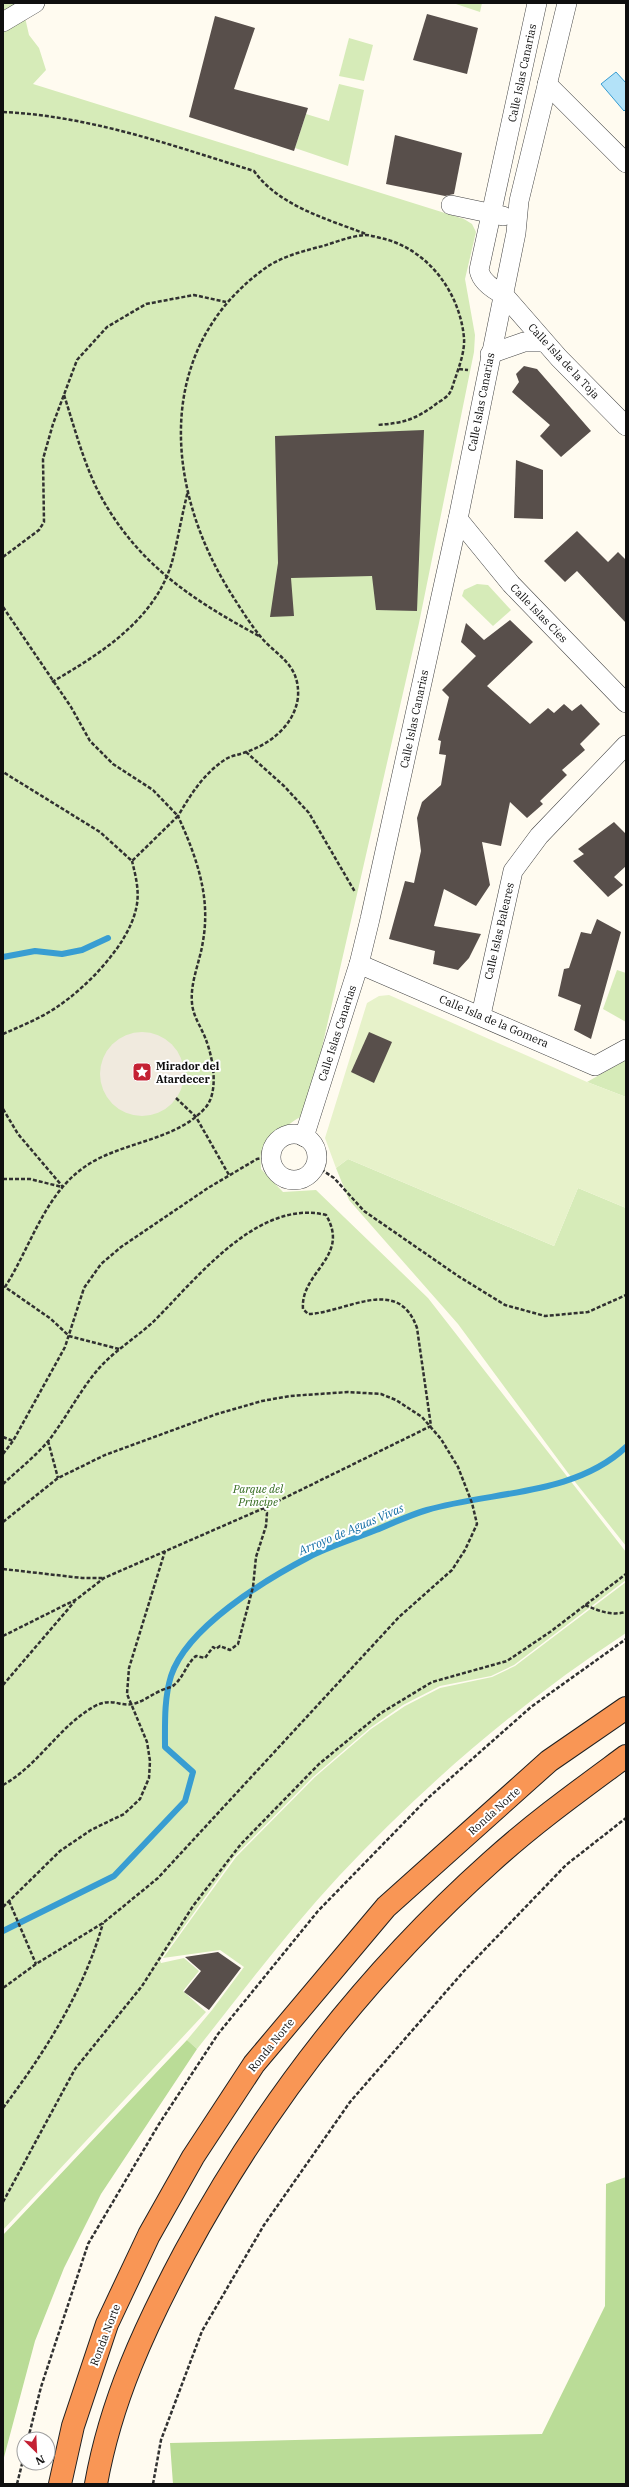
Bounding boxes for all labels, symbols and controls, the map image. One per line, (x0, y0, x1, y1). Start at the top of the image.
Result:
street label: Calle Islas Canarias (505, 23, 539, 123)
street label: Calle Isla de la Toja (525, 320, 603, 402)
street label: Calle Islas Canarias (465, 351, 497, 453)
street label: Calle Islas Cíes (507, 581, 571, 645)
street label: Calle Islas Canarias (397, 669, 431, 769)
street label: Calle Islas Baleares (481, 881, 517, 981)
street label: Calle Islas Canarias (315, 983, 359, 1083)
street label: Calle Isla de la Gomera (437, 992, 551, 1050)
place label: Mirador del Atardecer (156, 1059, 220, 1086)
place icon: Mirador del Atardecer (131, 1061, 153, 1083)
park label: Parque del Príncipe (232, 1482, 284, 1509)
water label: Arroyo de Aguas Vivas (295, 1500, 406, 1558)
street label: Ronda Norte (465, 1784, 523, 1838)
street label: Ronda Norte (245, 2015, 297, 2075)
street label: Ronda Norte (87, 2302, 123, 2368)
north arrow (16, 2431, 56, 2471)
text: N (33, 2452, 47, 2468)

